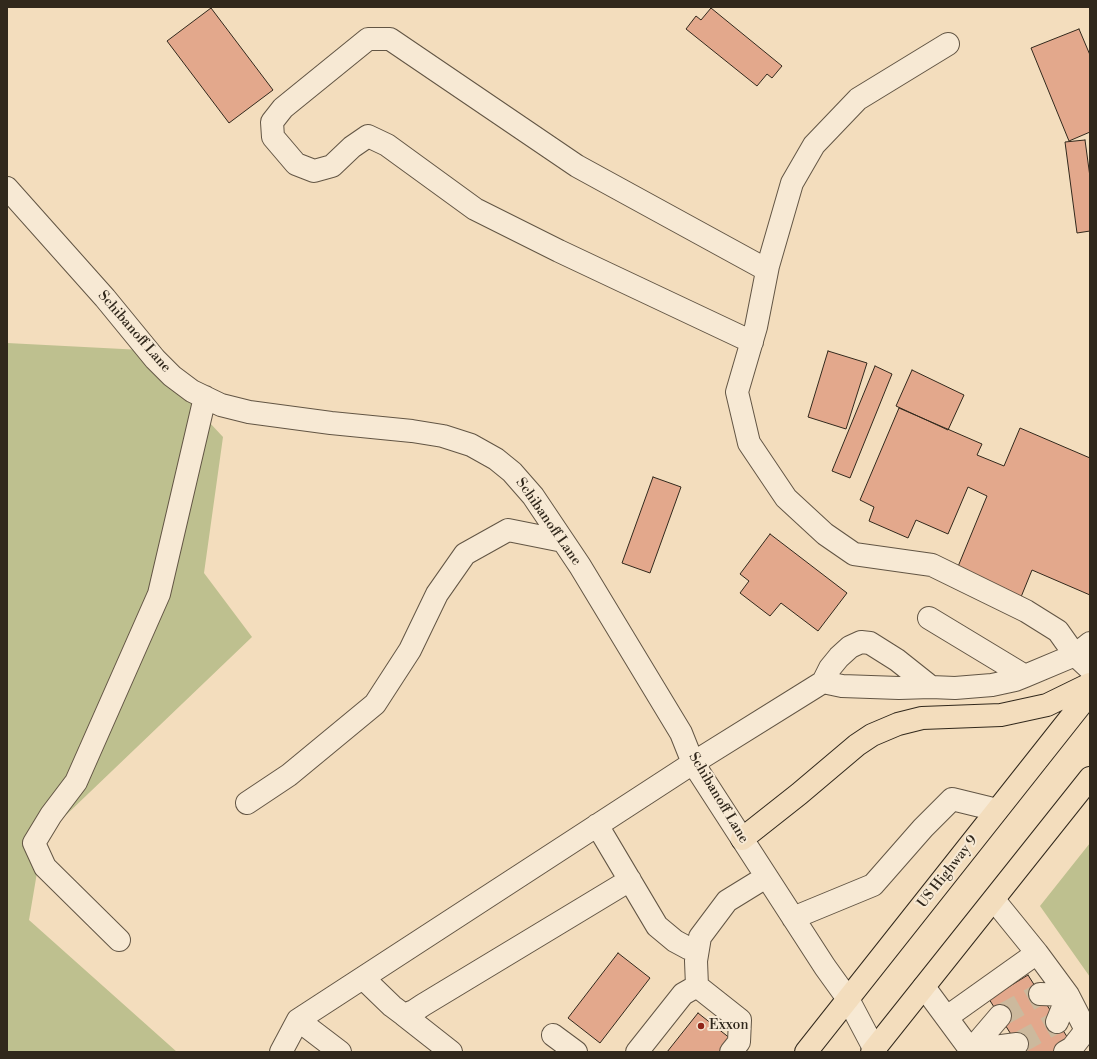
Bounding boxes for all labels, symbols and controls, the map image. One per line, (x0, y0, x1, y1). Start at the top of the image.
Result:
street label: Schibanoff Lane (94, 288, 174, 376)
street label: Schibanoff Lane (512, 475, 584, 569)
street label: Schibanoff Lane (684, 750, 752, 846)
street label: US Highway 9 (915, 832, 981, 912)
place label: Exxon (709, 1018, 749, 1034)
marker: Exxon (696, 1021, 706, 1031)

